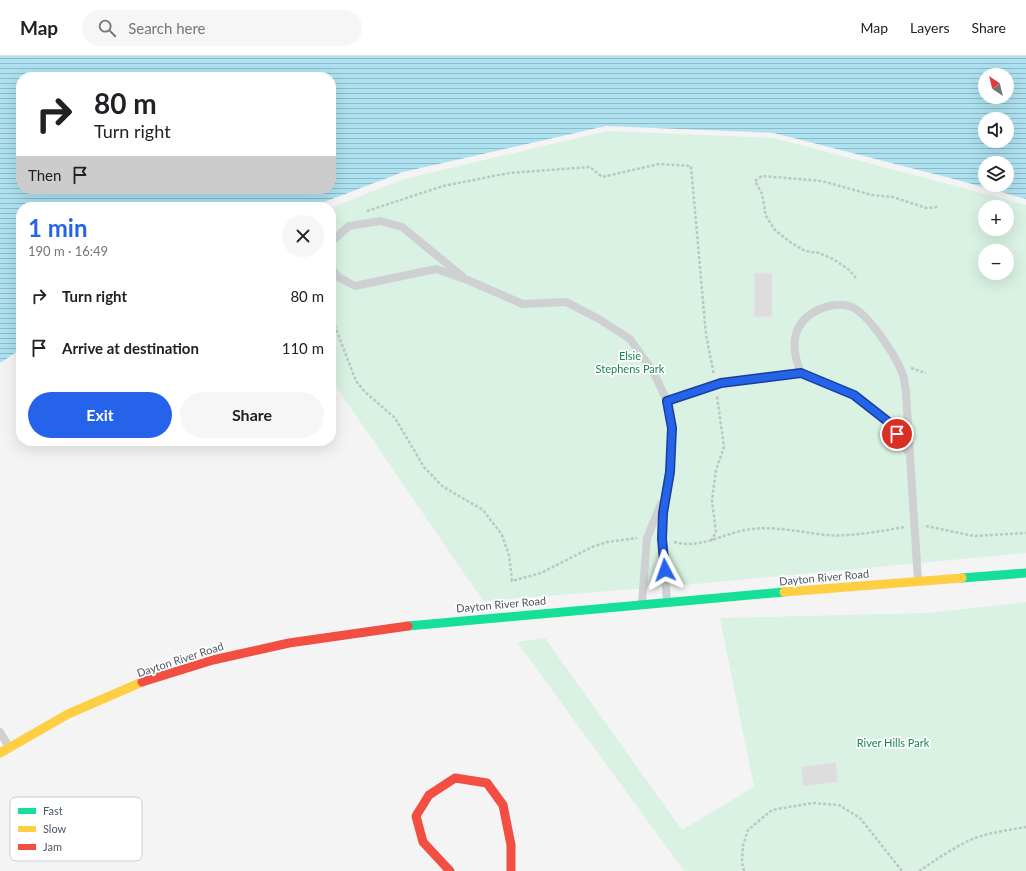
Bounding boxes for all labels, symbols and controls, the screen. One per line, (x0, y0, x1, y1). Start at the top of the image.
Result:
search box (82, 10, 362, 46)
text: Map (20, 16, 58, 39)
icon: search (96, 17, 118, 39)
text: Search here (128, 19, 206, 37)
text: Map (860, 19, 888, 36)
text: Layers (910, 19, 950, 36)
text: Share (972, 19, 1006, 36)
north arrow (978, 68, 1014, 104)
map controls (978, 68, 1014, 280)
text: 80 m (94, 86, 157, 120)
icon: right (28, 88, 80, 140)
button: sound (978, 112, 1014, 148)
text: Turn right (94, 120, 171, 142)
button: layers (978, 156, 1014, 192)
icon: arrive (69, 164, 91, 186)
text: Then (28, 166, 61, 184)
button: + (978, 200, 1014, 236)
text: 1 min (28, 213, 88, 242)
button: close (282, 215, 324, 257)
text: 190 m · 16:49 (28, 243, 108, 259)
button: − (978, 244, 1014, 280)
icon: right (28, 285, 50, 307)
text: Turn right (62, 287, 127, 305)
text: 80 m (290, 287, 324, 305)
icon: arrive (28, 337, 50, 359)
text: Arrive at destination (62, 339, 199, 357)
text: 110 m (282, 339, 324, 357)
park label: Elsie Stephens Park (596, 349, 665, 375)
button: Exit (28, 392, 172, 438)
button: Share (180, 392, 324, 438)
pin (880, 417, 914, 451)
icon: arrive (886, 423, 908, 445)
position arrow (644, 549, 686, 591)
street label: Dayton River Road (779, 567, 869, 587)
street label: Dayton River Road (456, 594, 546, 614)
street label: Dayton River Road (135, 639, 225, 679)
park label: River Hills Park (857, 736, 930, 749)
legend (10, 797, 142, 861)
text: Fast (43, 804, 63, 817)
text: Slow (43, 822, 67, 835)
text: Jam (43, 840, 62, 853)

